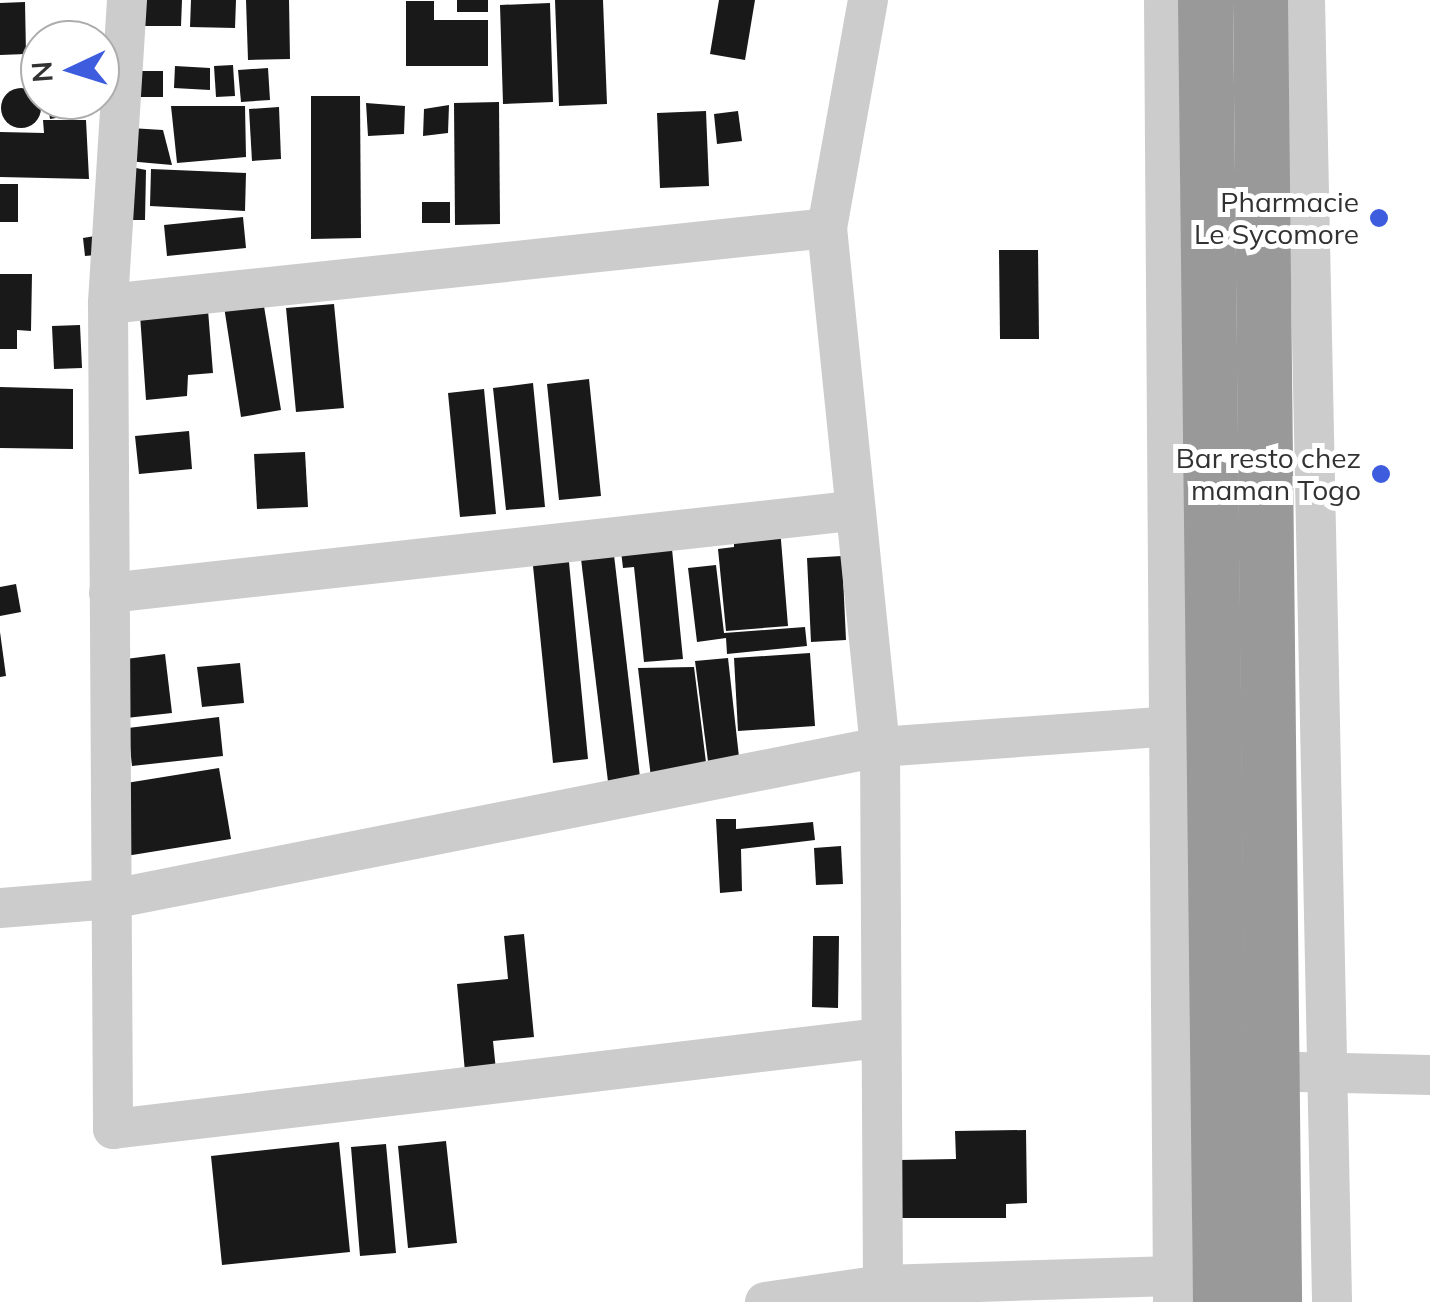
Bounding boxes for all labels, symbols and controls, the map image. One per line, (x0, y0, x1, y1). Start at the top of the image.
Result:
north arrow (20, 20, 120, 120)
text: N (23, 60, 60, 84)
place label: Pharmacie Le Sycomore (1194, 185, 1359, 251)
marker: Pharmacie Le Sycomore (1368, 207, 1390, 229)
place label: Bar resto chez maman Togo (1176, 441, 1361, 507)
marker: Bar resto chez maman Togo (1370, 463, 1392, 485)

